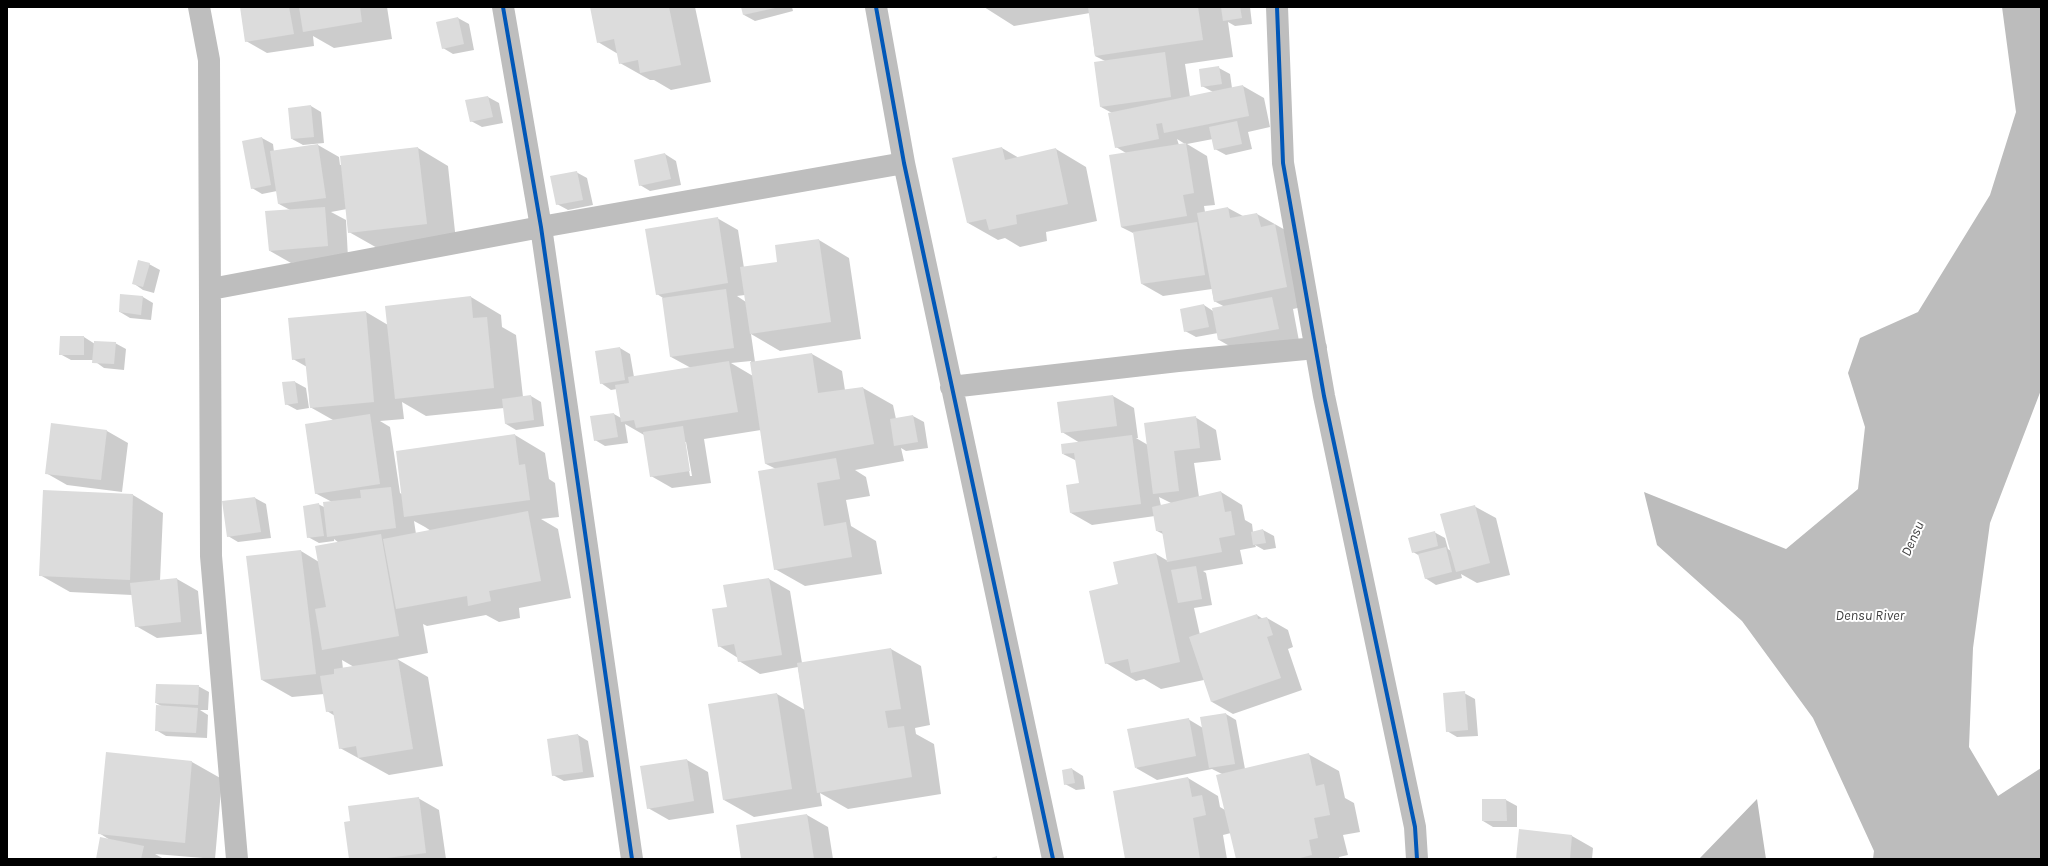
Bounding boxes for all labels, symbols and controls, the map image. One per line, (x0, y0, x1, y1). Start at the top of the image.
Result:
water label: Densu (1898, 519, 1928, 559)
water label: Densu River (1836, 608, 1904, 624)

